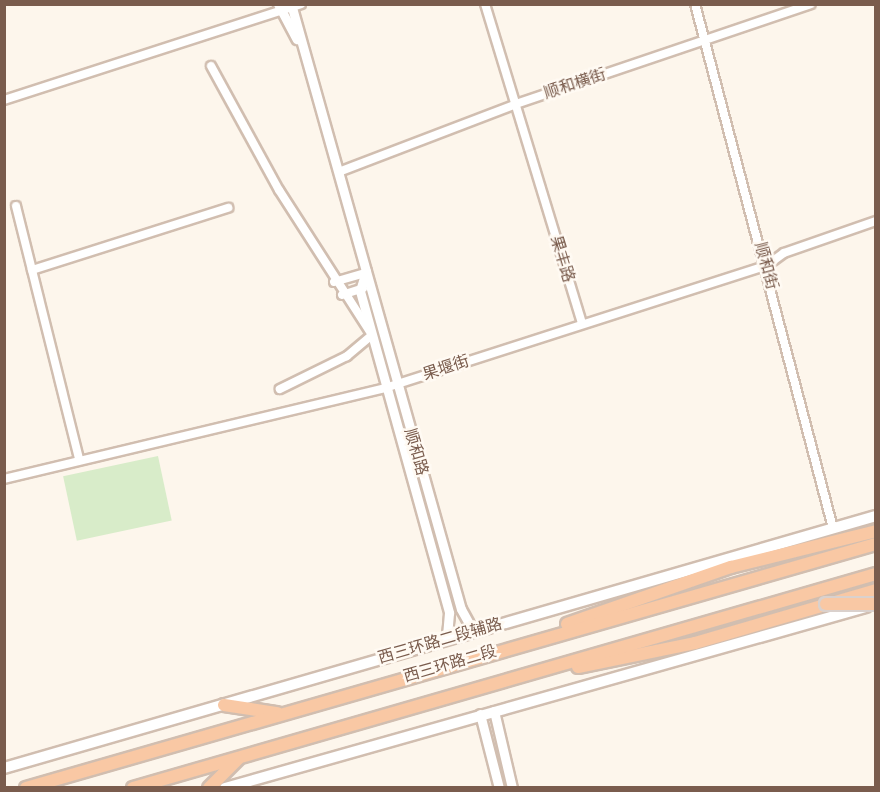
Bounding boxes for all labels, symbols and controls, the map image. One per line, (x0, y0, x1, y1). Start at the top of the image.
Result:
street label: 顺和横街 (542, 65, 608, 103)
street label: 果丰路 (546, 233, 578, 285)
street label: 顺和街 (751, 240, 781, 292)
street label: 果堰街 (420, 351, 472, 385)
street label: 顺和路 (400, 426, 432, 478)
street label: 西三环路二段辅路 (376, 614, 504, 668)
street label: 西三环路二段 (401, 642, 499, 686)

